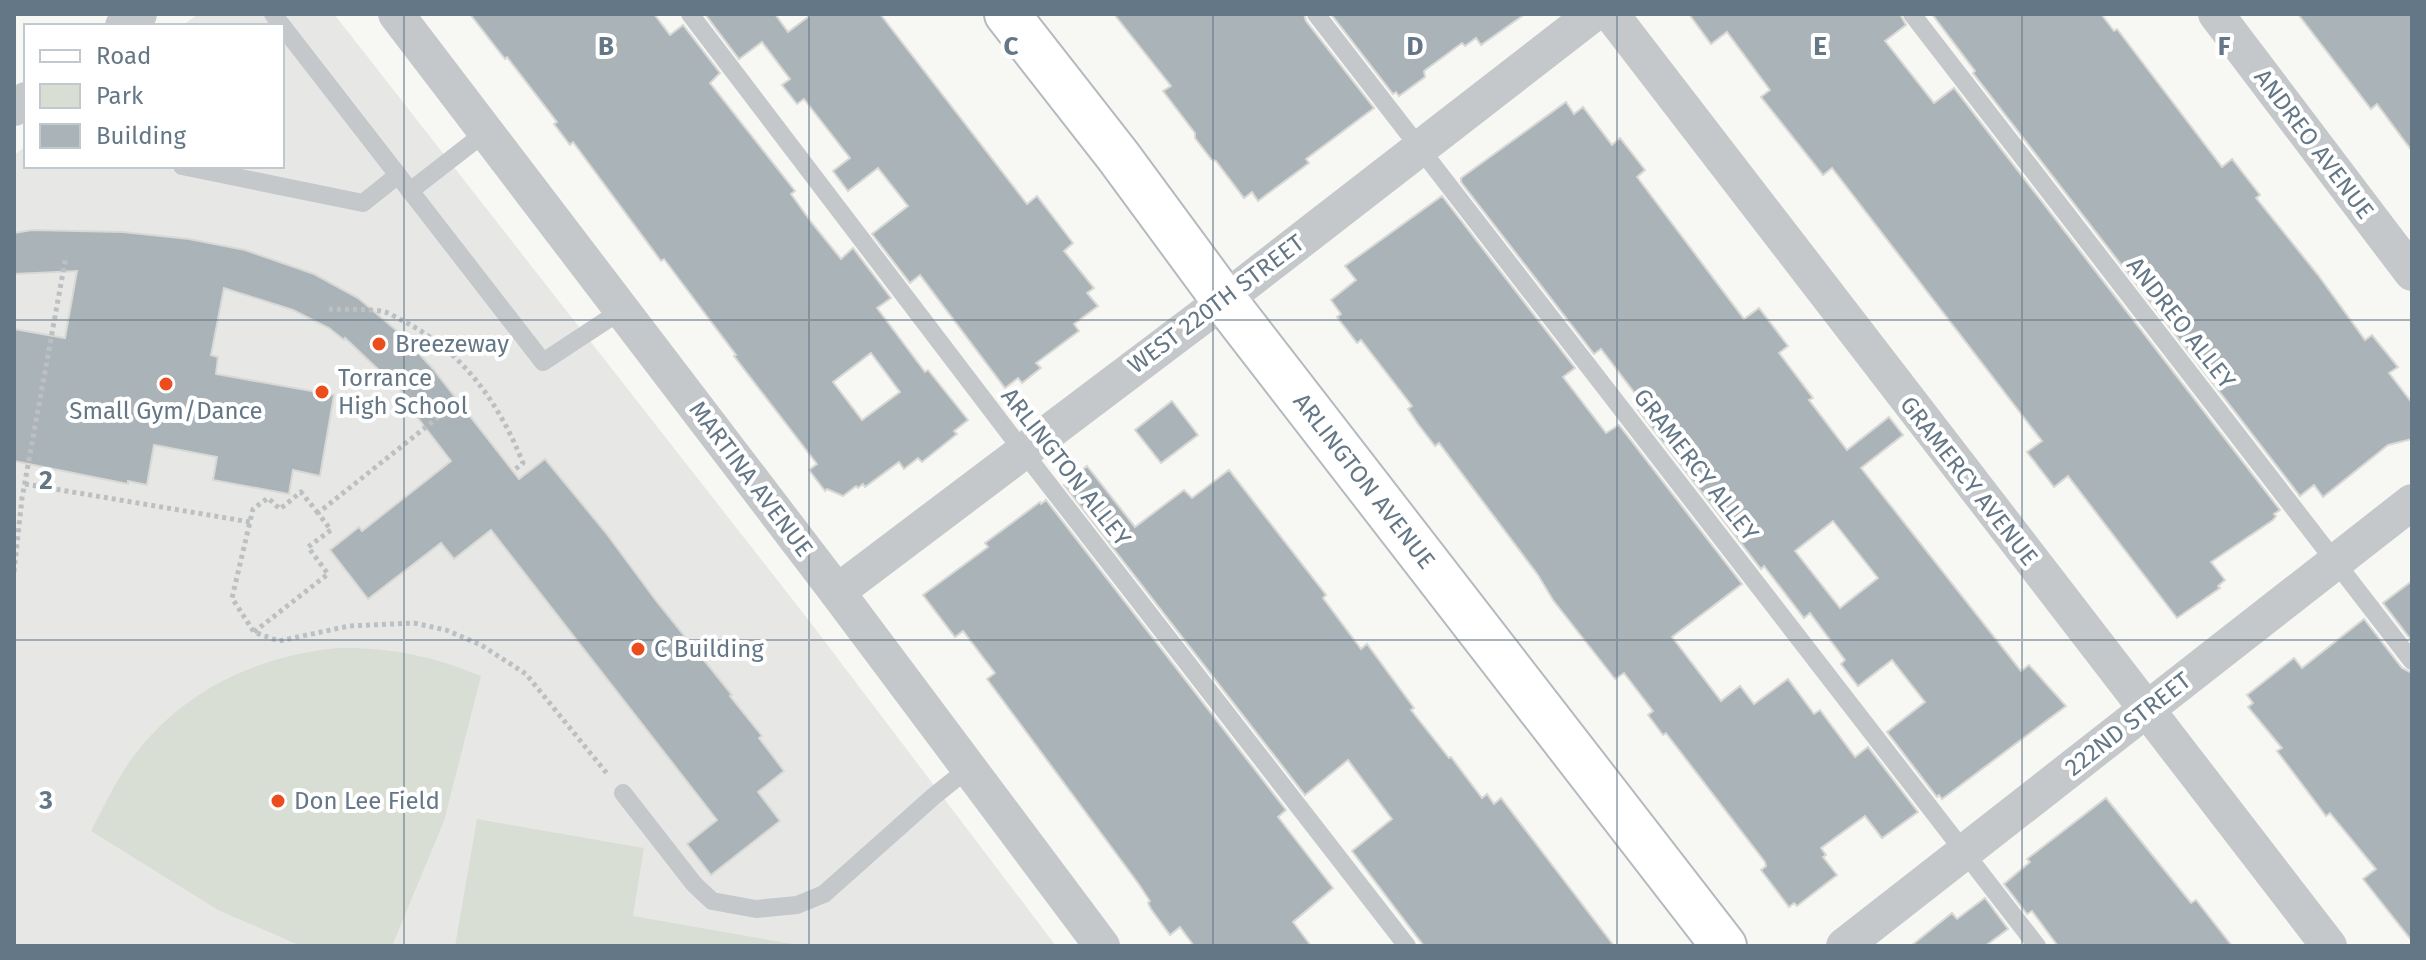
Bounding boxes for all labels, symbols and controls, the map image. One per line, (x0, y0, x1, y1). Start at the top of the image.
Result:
legend (24, 24, 284, 168)
text: B (598, 31, 614, 62)
text: C (1004, 31, 1019, 62)
text: D (1407, 31, 1424, 62)
text: E (1813, 31, 1827, 62)
text: F (2218, 31, 2231, 62)
text: Road (96, 42, 151, 70)
street label: ANDREO AVENUE (2249, 64, 2379, 224)
text: Park (96, 82, 144, 110)
text: Building (96, 122, 186, 150)
street label: WEST 220TH STREET (1123, 228, 1310, 379)
street label: ANDREO ALLEY (2121, 252, 2242, 395)
place label: Breezeway (395, 330, 509, 358)
marker: Breezeway (370, 335, 388, 353)
place label: Torrance High School (338, 364, 468, 420)
marker: Small Gym/Dance (157, 375, 175, 393)
street label: ARLINGTON ALLEY (996, 382, 1137, 552)
marker: Torrance High School (313, 383, 331, 401)
street label: GRAMERCY ALLEY (1628, 383, 1765, 547)
street label: ARLINGTON AVENUE (1288, 388, 1441, 574)
street label: GRAMERCY AVENUE (1894, 391, 2044, 571)
street label: MARTINA AVENUE (683, 396, 819, 562)
place label: Small Gym/Dance (69, 397, 263, 425)
text: 2 (39, 465, 53, 496)
place label: C Building (654, 635, 764, 663)
marker: C Building (629, 640, 647, 658)
street label: 222ND STREET (2060, 666, 2197, 782)
text: 3 (38, 785, 53, 816)
place label: Don Lee Field (294, 787, 440, 815)
marker: Don Lee Field (269, 792, 287, 810)

